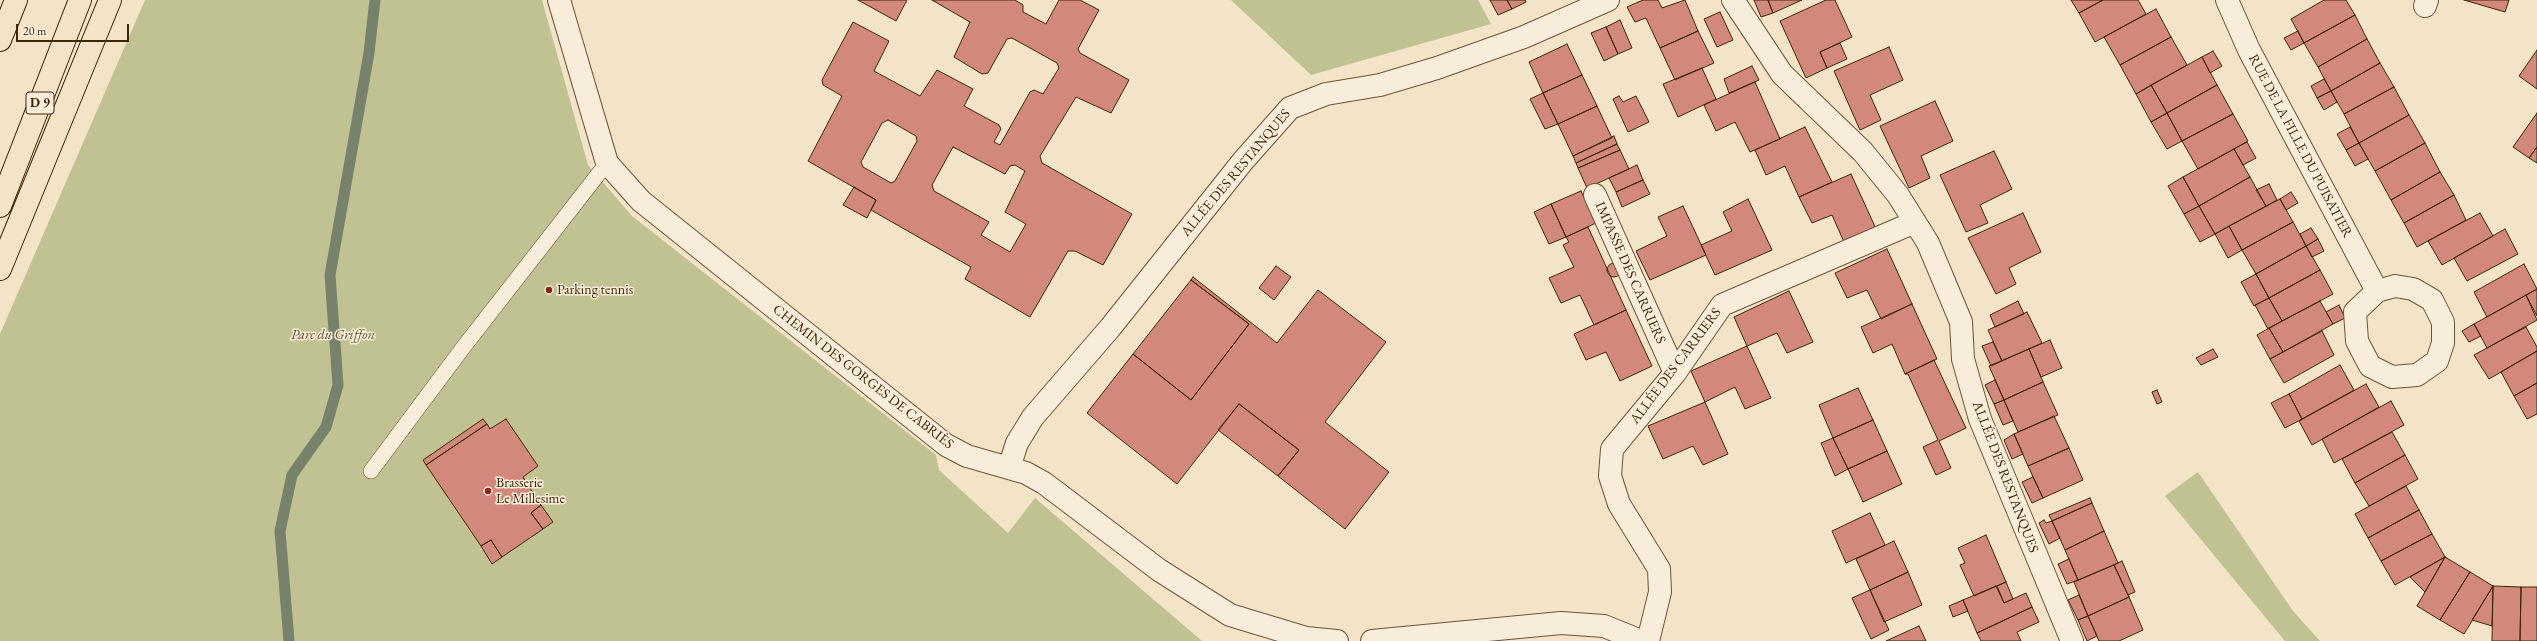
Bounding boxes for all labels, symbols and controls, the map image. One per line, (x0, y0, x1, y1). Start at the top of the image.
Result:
scale bar (18, 16, 131, 42)
text: 20 m (23, 23, 46, 39)
street label: RUE DE LA FILLE DU PUISATIER (2244, 51, 2356, 241)
road number: D 9 (26, 92, 54, 114)
street label: ALLÉE DES RESTANQUES (1178, 106, 1294, 240)
street label: IMPASSE DES CARRIERS (1591, 199, 1669, 347)
place label: Parking tennis (557, 282, 633, 298)
marker: Parking tennis (544, 285, 554, 295)
street label: CHEMIN DES GORGES DE CABRIÈS (769, 301, 957, 453)
street label: ALLÉE DES CARRIERS (1627, 305, 1725, 427)
park label: Parc du Griffon (291, 327, 375, 343)
street label: ALLÉE DES RESTANQUES (1968, 399, 2042, 555)
place label: Brasserie Le Millesime (496, 475, 565, 508)
marker: Brasserie Le Millesime (483, 486, 493, 496)

